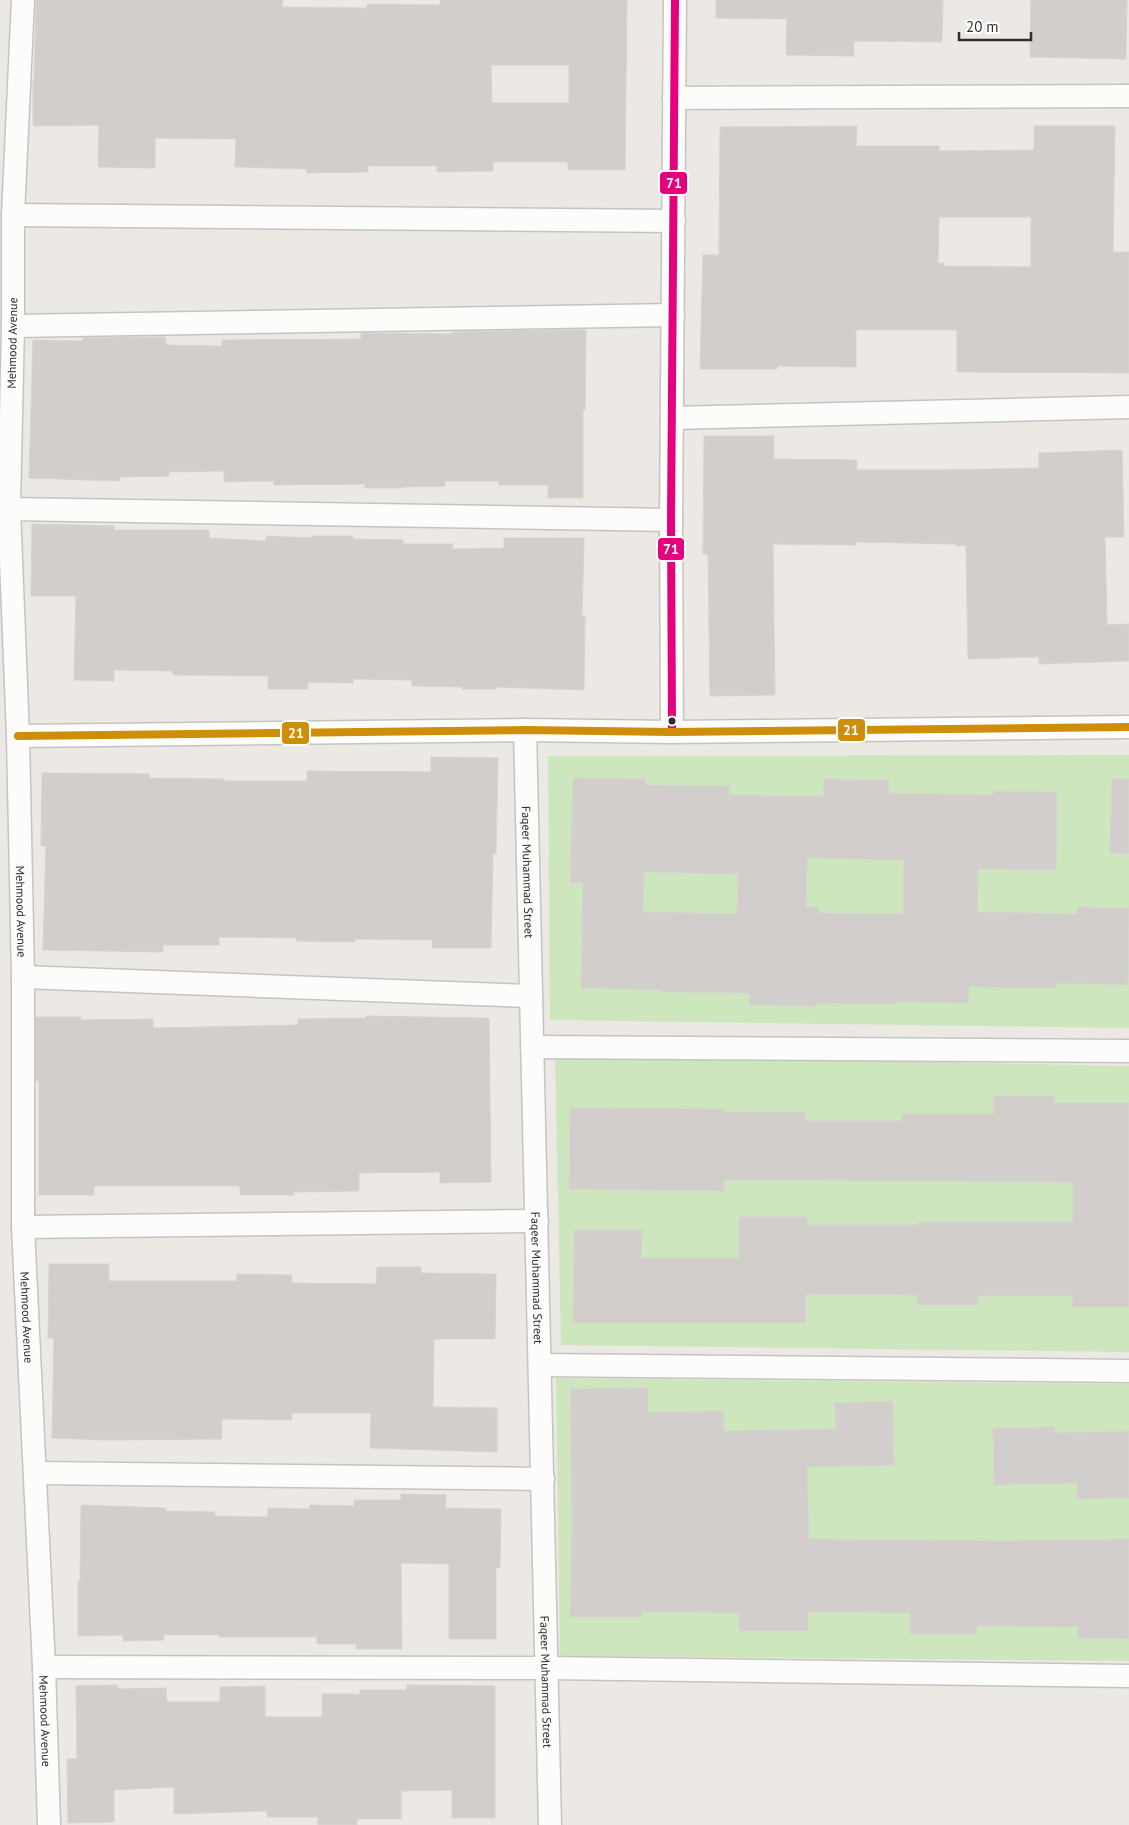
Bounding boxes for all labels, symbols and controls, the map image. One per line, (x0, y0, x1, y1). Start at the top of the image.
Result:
scale bar (959, 10, 1032, 42)
text: 20 m (966, 17, 999, 36)
line badge: 71 (659, 171, 688, 195)
text: 71 (666, 174, 682, 192)
street label: Mehmood Avenue (4, 297, 20, 389)
line badge: 71 (657, 537, 685, 561)
text: 71 (663, 540, 679, 558)
unlabelled marker (667, 716, 677, 726)
line badge: 21 (837, 718, 866, 742)
line badge: 21 (281, 721, 310, 745)
text: 21 (843, 721, 859, 739)
text: 21 (288, 724, 304, 742)
street label: Faqeer Muhammad Street (519, 806, 537, 938)
street label: Mehmood Avenue (13, 866, 30, 957)
street label: Faqeer Muhammad Street (528, 1212, 547, 1344)
street label: Mehmood Avenue (18, 1271, 37, 1364)
street label: Faqeer Muhammad Street (538, 1615, 556, 1748)
street label: Mehmood Avenue (37, 1675, 55, 1767)

